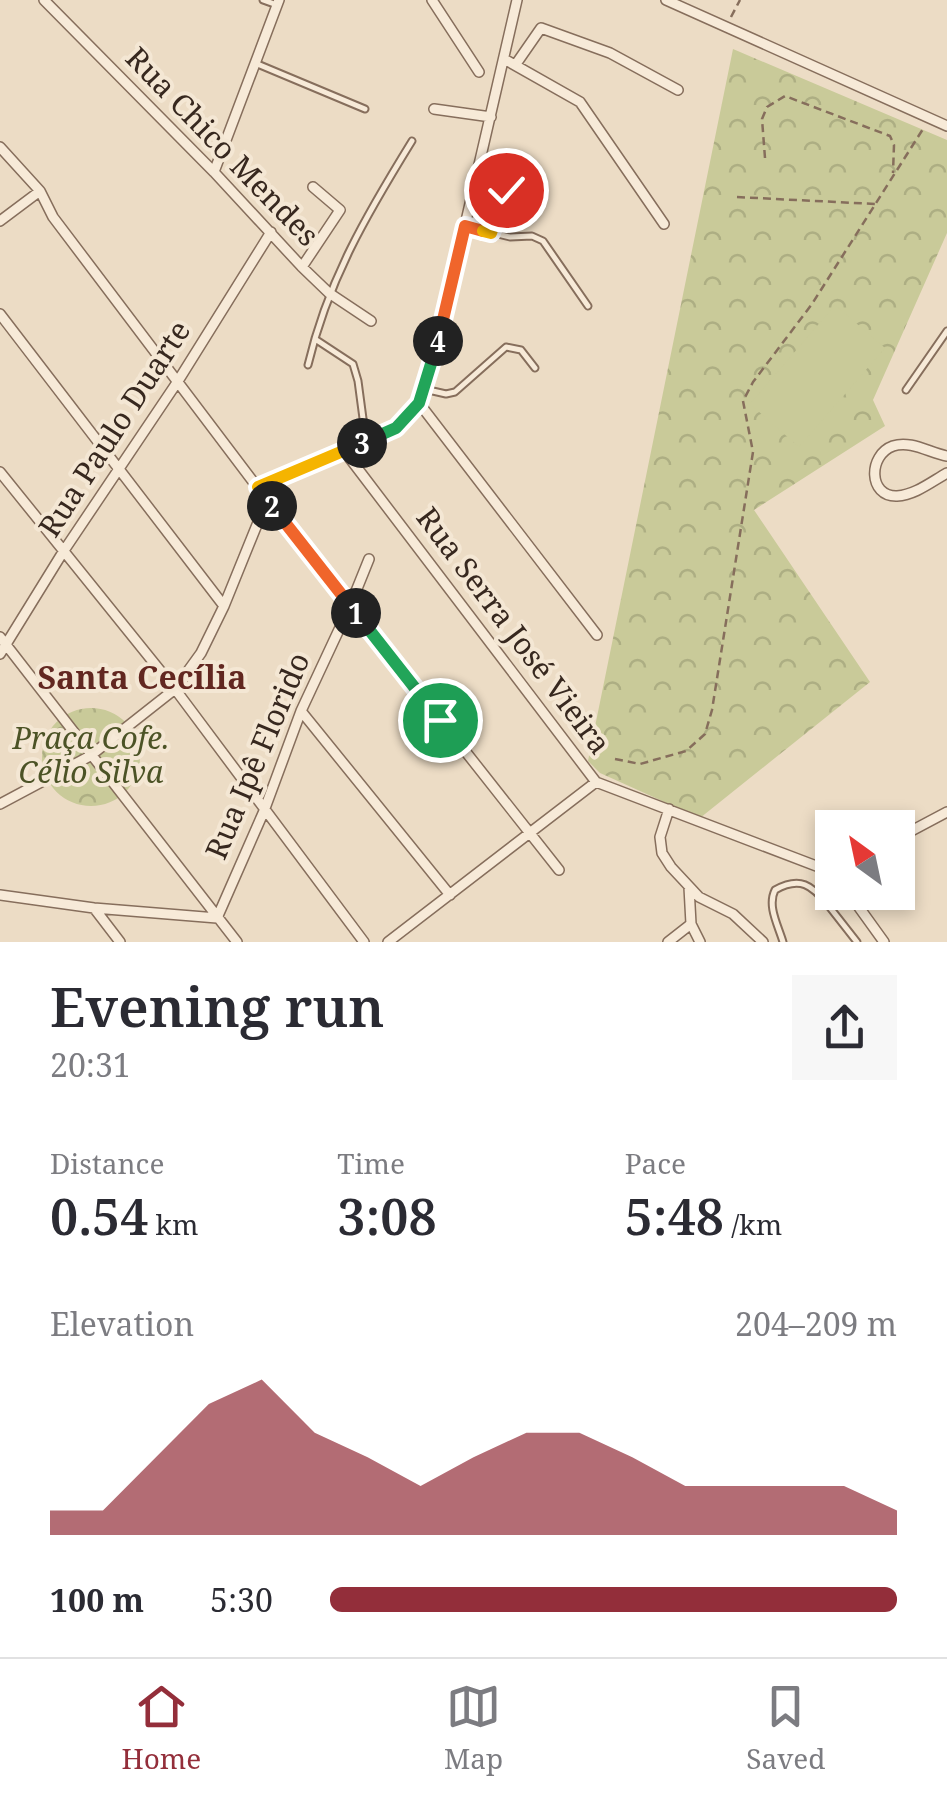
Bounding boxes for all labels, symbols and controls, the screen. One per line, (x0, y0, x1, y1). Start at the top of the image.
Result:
street label: Rua Chico Mendes (117, 38, 329, 254)
pin (464, 148, 549, 233)
icon: check (479, 163, 534, 218)
street label: Rua Paulo Duarte (28, 312, 199, 544)
pin: 4 (413, 316, 463, 366)
text: 4 (430, 322, 446, 360)
pin: 3 (337, 418, 387, 468)
text: 3 (354, 424, 370, 462)
pin: 2 (247, 481, 297, 531)
text: 2 (264, 487, 280, 525)
street label: Rua Serra José Vieira (408, 498, 621, 762)
pin: 1 (331, 588, 381, 638)
text: 1 (348, 594, 364, 632)
street label: Rua Ipê Florido (195, 646, 319, 865)
district label: Santa Cecília (37, 655, 247, 698)
pin (398, 678, 483, 763)
icon: arrive (413, 693, 468, 748)
park label: Praça Cofe. Célio Silva (11, 717, 170, 792)
north arrow (815, 810, 915, 910)
map controls (815, 810, 915, 910)
text: Evening run (50, 968, 385, 1043)
button: share (792, 975, 897, 1080)
text: 20:31 (50, 1043, 131, 1086)
text: Distance (50, 1144, 164, 1182)
text: Time (337, 1144, 405, 1182)
text: Pace (625, 1144, 686, 1182)
text: 0.54 (50, 1182, 148, 1250)
text: 3:08 (337, 1182, 437, 1250)
text: 5:48 (625, 1182, 724, 1250)
text: km (148, 1205, 198, 1243)
text: /km (724, 1205, 782, 1243)
text: Elevation (50, 1302, 194, 1345)
text: 204–209 m (735, 1302, 897, 1345)
text: 100 m (50, 1578, 144, 1621)
text: 5:30 (210, 1578, 273, 1621)
tab: Home (121, 1679, 201, 1777)
tab: Map (444, 1679, 503, 1777)
tab: Saved (746, 1679, 826, 1777)

